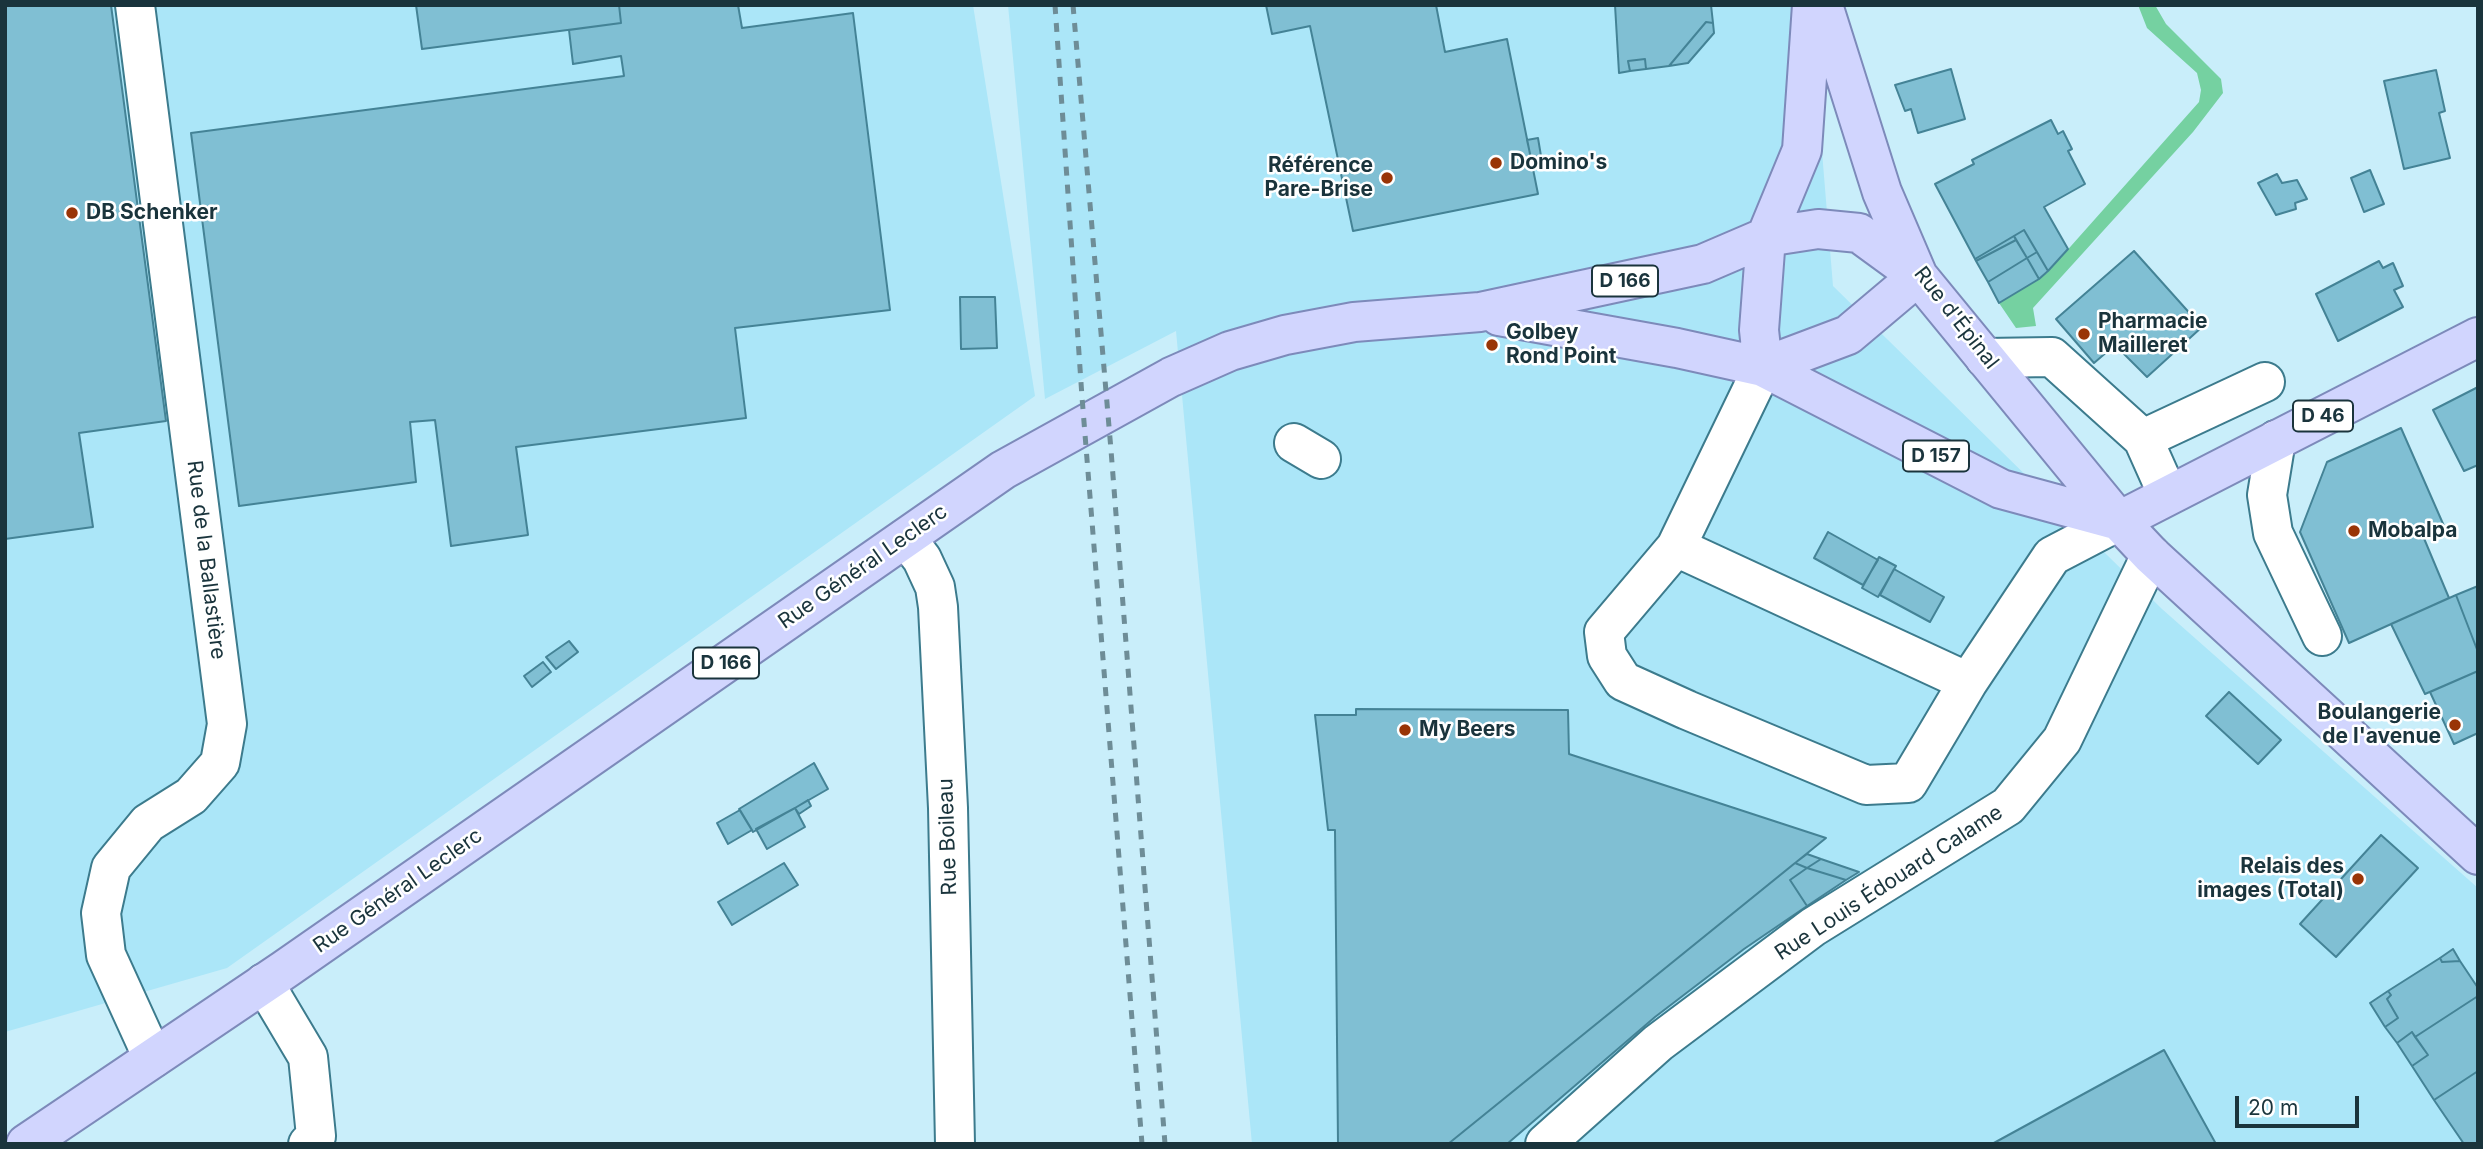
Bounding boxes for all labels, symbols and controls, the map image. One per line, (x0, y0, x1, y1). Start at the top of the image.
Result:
place label: Domino's (1510, 150, 1607, 176)
place label: Référence Pare-Brise (1265, 153, 1373, 203)
marker: Domino's (1488, 155, 1504, 171)
marker: Référence Pare-Brise (1379, 170, 1395, 186)
place label: DB Schenker (86, 200, 218, 226)
marker: DB Schenker (64, 205, 80, 221)
street label: Rue d'Épinal (1908, 262, 2004, 374)
road number: D 166 (1592, 266, 1658, 296)
place label: Pharmacie Mailleret (2098, 309, 2207, 359)
place label: Golbey Rond Point (1506, 320, 1616, 370)
marker: Pharmacie Mailleret (2076, 326, 2092, 342)
marker: Golbey Rond Point (1484, 337, 1500, 353)
road number: D 46 (2293, 400, 2353, 432)
road number: D 157 (1903, 440, 1969, 471)
street label: Rue de la Ballastière (181, 459, 231, 661)
street label: Rue Général Leclerc (774, 499, 952, 635)
place label: Mobalpa (2368, 518, 2457, 544)
marker: Mobalpa (2346, 523, 2362, 539)
road number: D 166 (693, 648, 759, 678)
place label: Boulangerie de l'avenue (2318, 700, 2441, 750)
place label: My Beers (1419, 717, 1516, 743)
marker: Boulangerie de l'avenue (2447, 717, 2463, 733)
marker: My Beers (1397, 722, 1413, 738)
street label: Rue Boileau (933, 778, 963, 896)
street label: Rue Louis Édouard Calame (1770, 800, 2008, 966)
street label: Rue Général Leclerc (309, 823, 487, 959)
place label: Relais des images (Total) (2197, 854, 2344, 904)
marker: Relais des images (Total) (2350, 871, 2366, 887)
scale bar (2238, 1082, 2362, 1126)
text: 20 m (2248, 1095, 2298, 1120)

